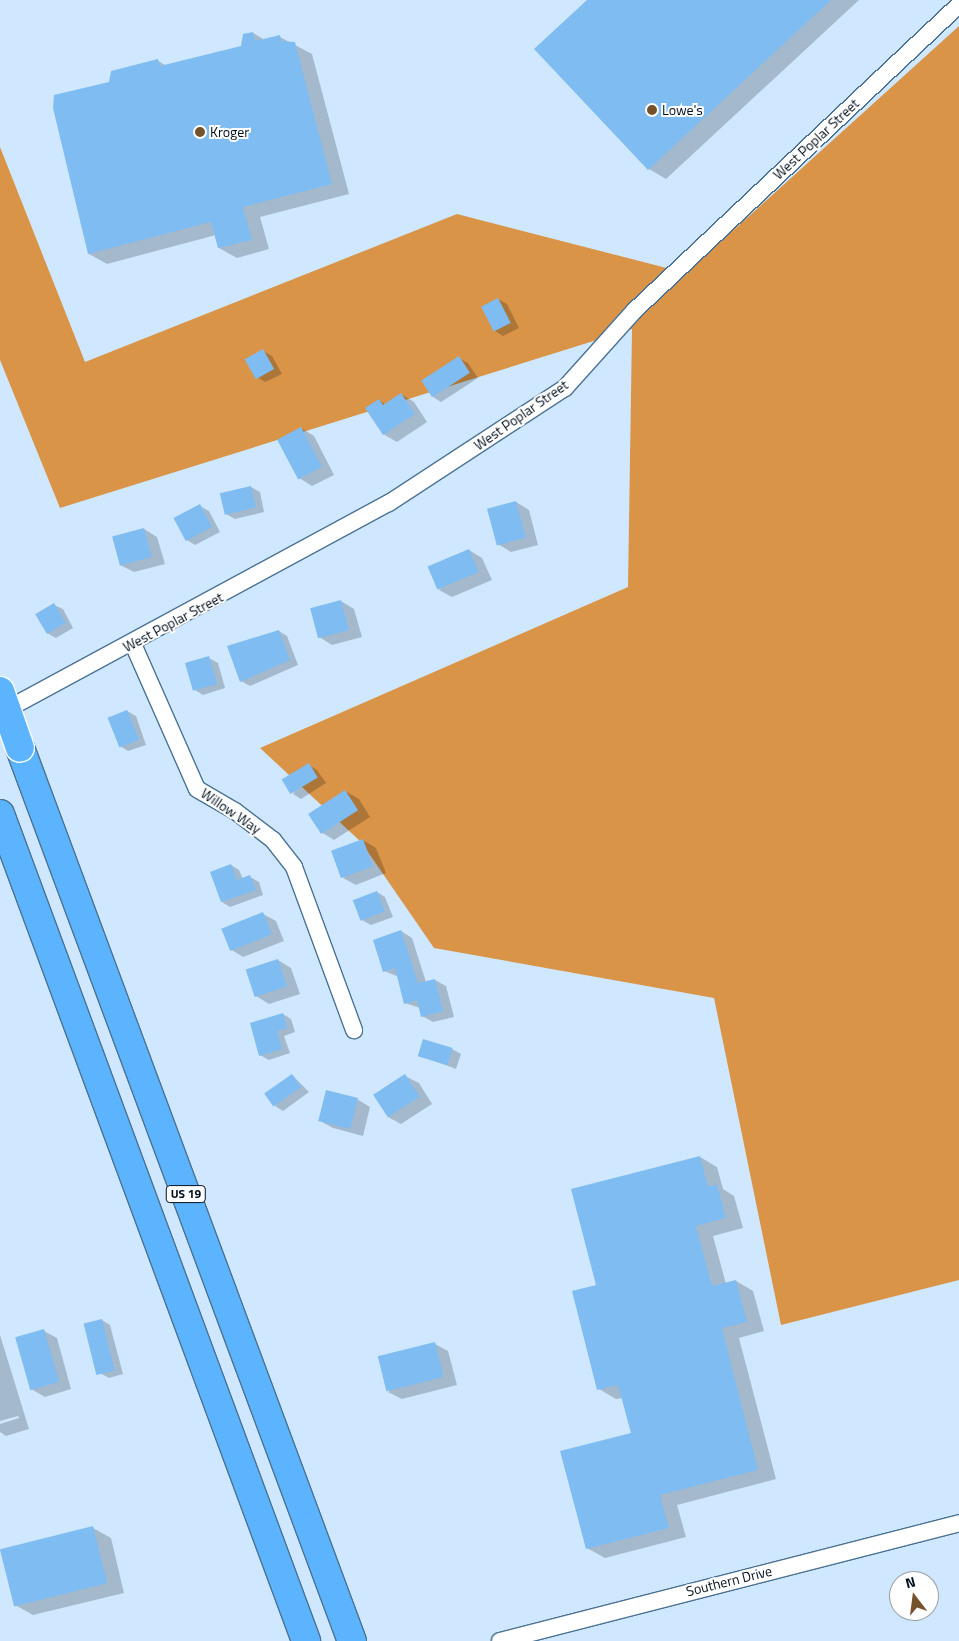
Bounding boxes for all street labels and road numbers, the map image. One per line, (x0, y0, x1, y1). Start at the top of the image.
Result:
street label: West Poplar Street (770, 95, 862, 183)
street label: West Poplar Street (471, 376, 571, 454)
street label: West Poplar Street (120, 589, 226, 655)
street label: Willow Way (198, 785, 264, 837)
road number: US 19 (165, 1184, 207, 1204)
street label: Southern Drive (684, 1562, 774, 1600)

